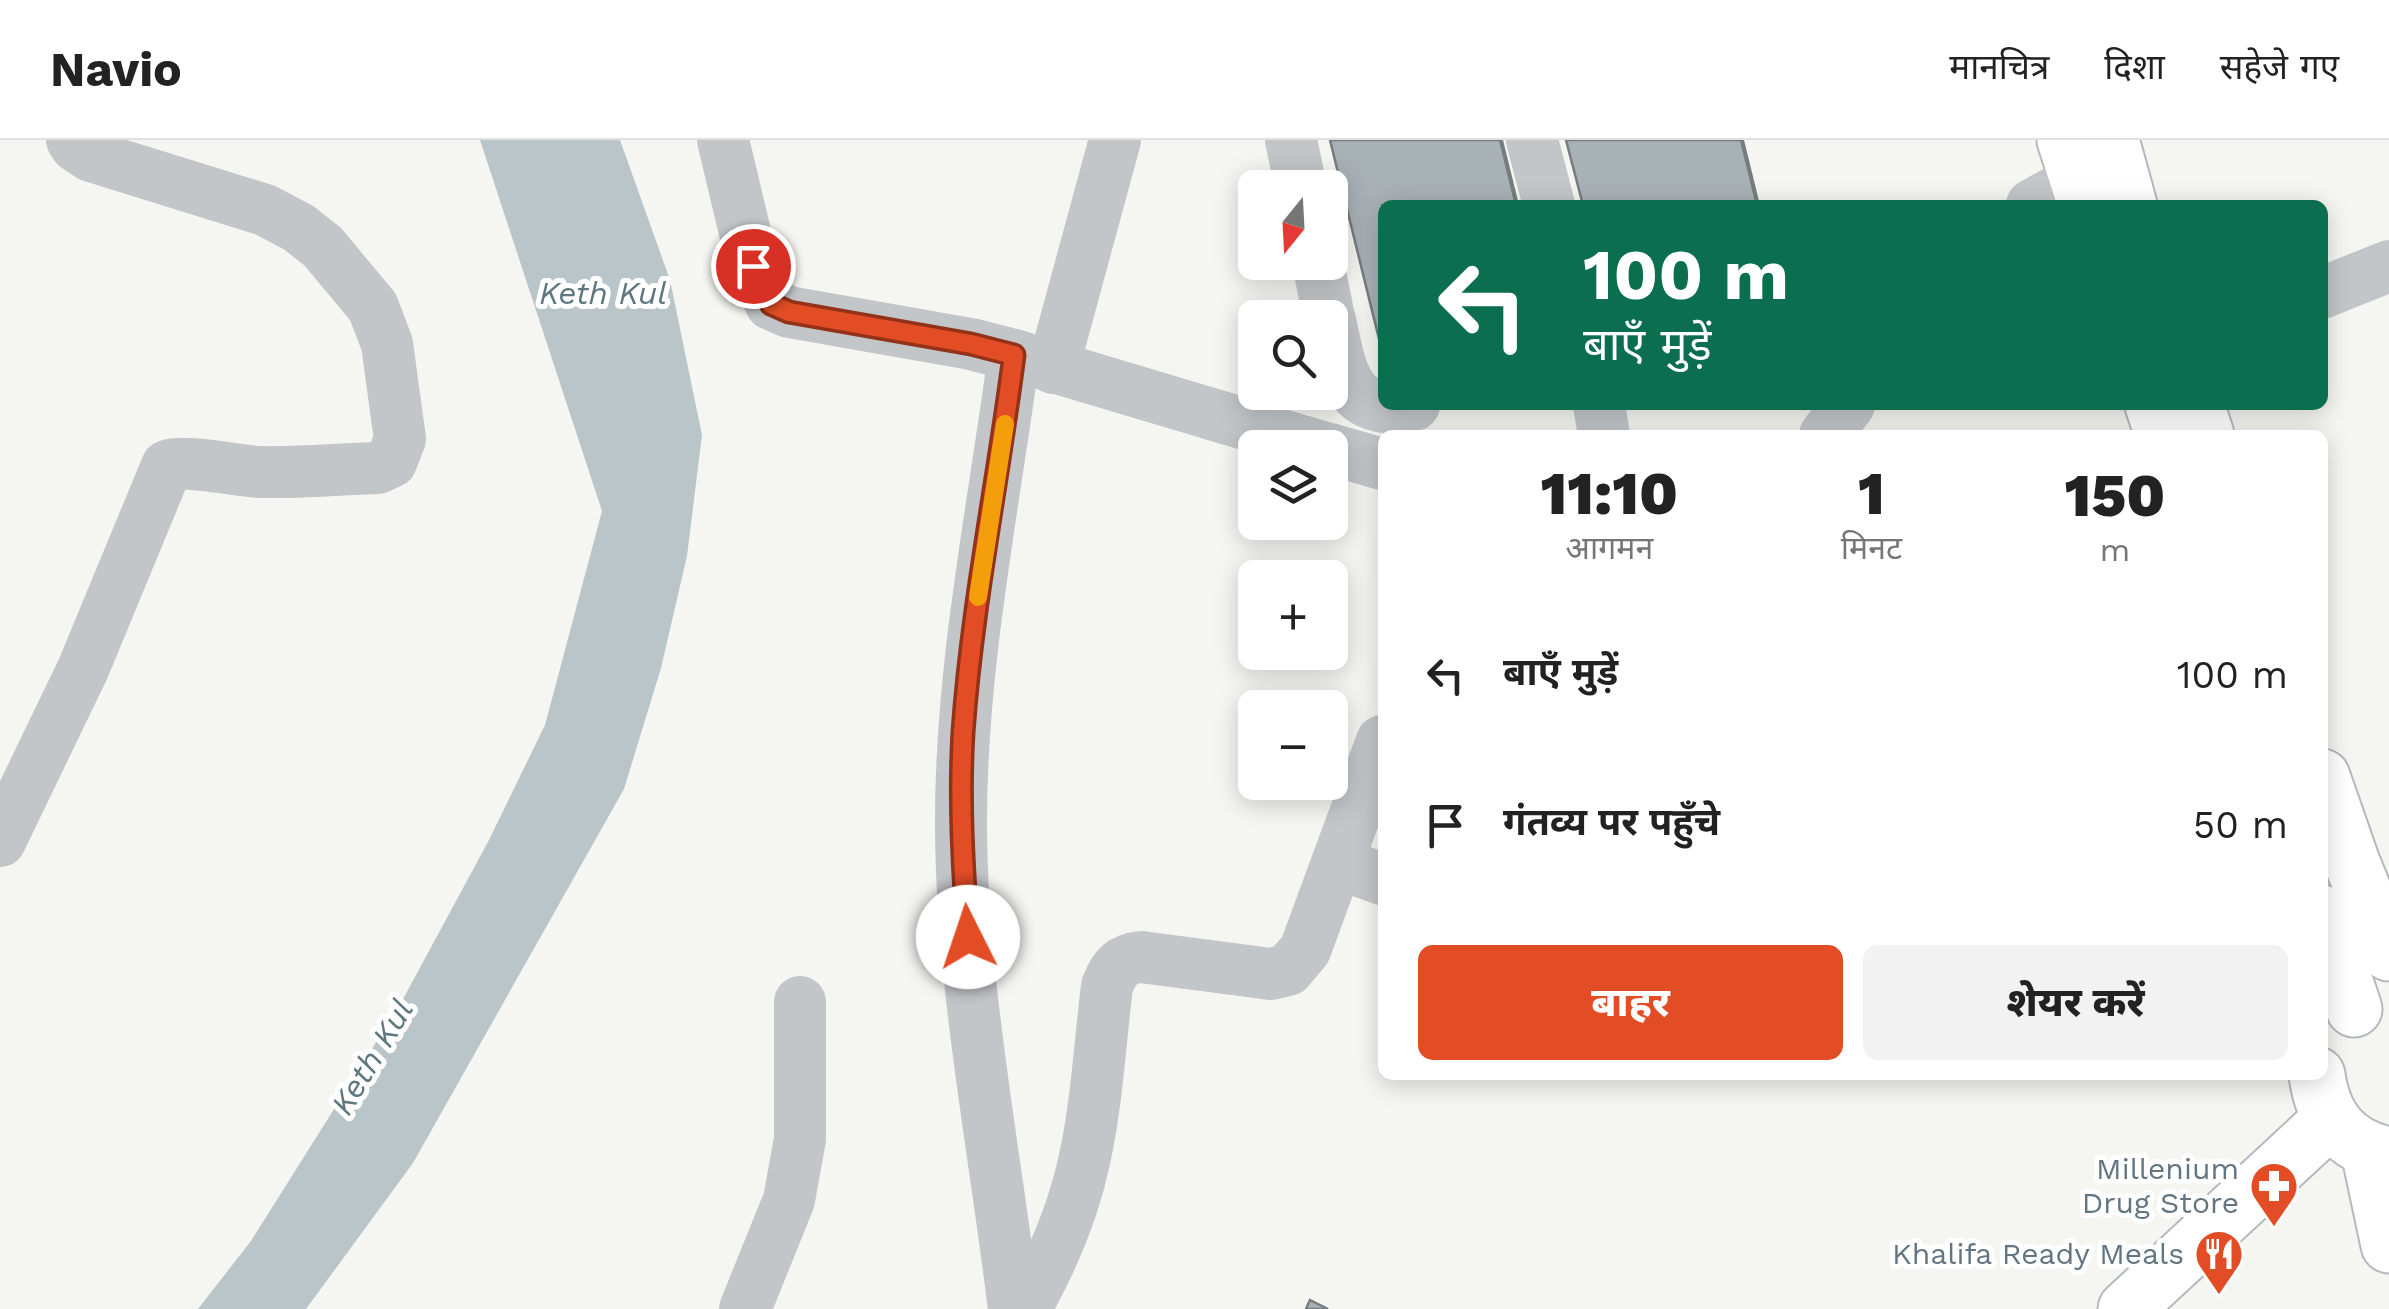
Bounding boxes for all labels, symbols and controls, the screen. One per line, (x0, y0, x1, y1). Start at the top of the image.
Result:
text: Navio (50, 41, 182, 98)
text: मानचित्र (1949, 46, 2049, 88)
text: दिशा (2104, 46, 2165, 88)
text: सहेजे गए (2220, 46, 2339, 88)
north arrow (1238, 170, 1348, 280)
map controls (1238, 170, 1348, 800)
pin (711, 224, 796, 309)
text: 100 m (1583, 234, 1789, 316)
icon: arrive (726, 239, 781, 294)
icon: left (1418, 240, 1548, 370)
water label: Keth Kul (539, 274, 667, 312)
button: search (1238, 300, 1348, 410)
text: बाएँ मुड़ें (1583, 318, 1712, 371)
button: layers (1238, 430, 1348, 540)
text: 11:10 (1541, 458, 1678, 529)
text: 1 (1858, 458, 1885, 529)
text: 150 (2065, 460, 2165, 531)
text: आगमन (1566, 529, 1653, 567)
text: मिनट (1841, 529, 1902, 567)
text: m (2100, 531, 2130, 569)
button: + (1238, 560, 1348, 670)
icon: left (1418, 648, 1473, 703)
text: बाएँ मुड़ें (1503, 650, 1618, 694)
text: 100 m (2177, 653, 2288, 697)
button: − (1238, 690, 1348, 800)
icon: arrive (1418, 798, 1473, 853)
text: गंतव्य पर पहुँचे (1503, 800, 1720, 844)
text: 50 m (2193, 803, 2288, 847)
position arrow (916, 885, 1020, 989)
button: बाहर (1418, 945, 1843, 1060)
button: शेयर करें (1863, 945, 2288, 1060)
water label: Keth Kul (323, 992, 421, 1122)
place label: Millenium Drug Store (2082, 1151, 2239, 1220)
pharmacy icon: Millenium Drug Store (2248, 1160, 2300, 1228)
restaurant icon: Khalifa Ready Meals (2193, 1228, 2245, 1296)
place label: Khalifa Ready Meals (1892, 1236, 2184, 1271)

